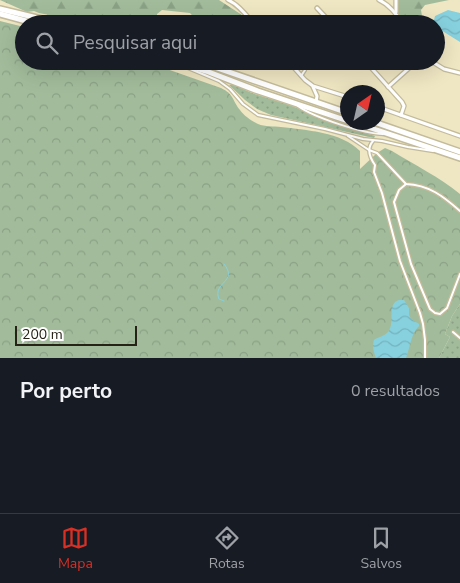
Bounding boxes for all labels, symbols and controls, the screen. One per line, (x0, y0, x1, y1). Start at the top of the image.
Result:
search box (15, 15, 445, 70)
icon: search (33, 29, 61, 57)
text: Pesquisar aqui (73, 30, 197, 56)
north arrow (340, 85, 385, 130)
scale bar (15, 323, 138, 346)
text: 200 m (22, 325, 63, 344)
text: Por perto (20, 377, 112, 405)
text: 0 resultados (351, 380, 440, 402)
tab: Mapa (58, 524, 93, 573)
tab: Rotas (209, 524, 245, 573)
tab: Salvos (360, 524, 402, 573)

